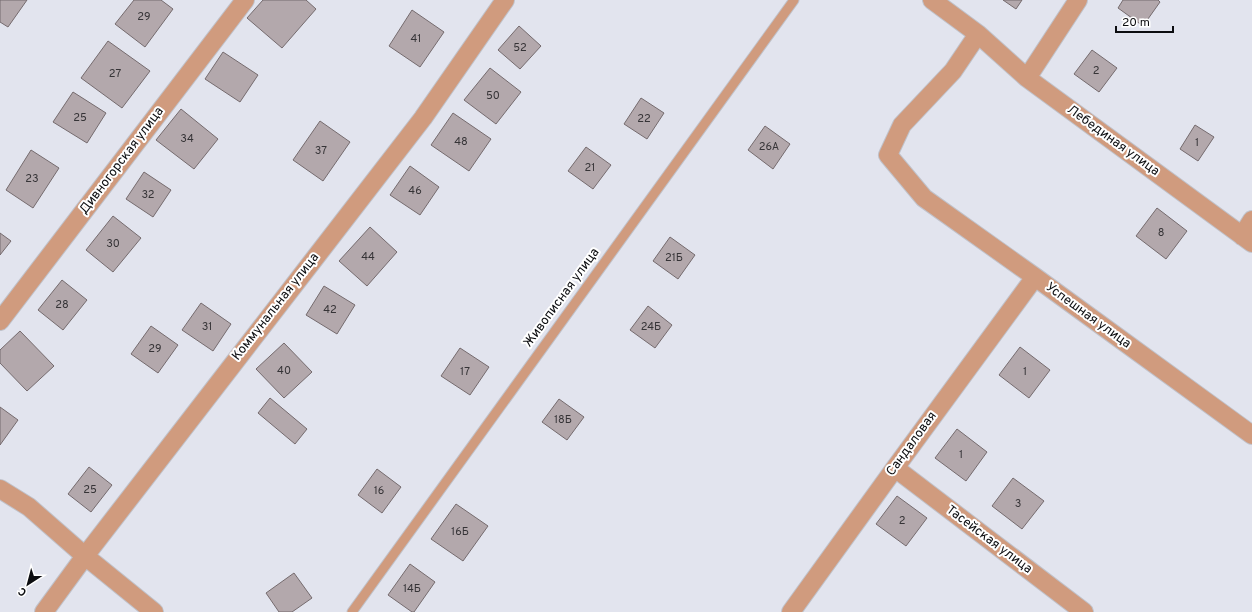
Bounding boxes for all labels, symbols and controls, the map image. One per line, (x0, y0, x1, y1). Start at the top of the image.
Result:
scale bar (1116, 8, 1173, 34)
house number: 29 (137, 10, 151, 24)
text: 20 m (1122, 15, 1150, 31)
house number: 41 (411, 32, 421, 46)
house number: 52 (513, 41, 527, 55)
house number: 2 (1093, 64, 1099, 78)
house number: 27 (109, 67, 121, 81)
house number: 50 (486, 89, 500, 103)
street label: Лебединая улица (1064, 102, 1162, 180)
street label: Дивногорская улица (76, 104, 168, 218)
house number: 25 (73, 111, 87, 125)
house number: 22 (637, 112, 651, 126)
house number: 34 (180, 132, 194, 146)
house number: 48 (454, 135, 468, 149)
house number: 1 (1195, 136, 1199, 150)
house number: 26А (759, 140, 779, 154)
house number: 37 (315, 144, 327, 158)
house number: 21 (585, 161, 595, 175)
house number: 23 (25, 172, 39, 186)
house number: 46 (408, 184, 422, 198)
house number: 32 (141, 188, 155, 202)
house number: 8 (1158, 226, 1164, 240)
house number: 30 (106, 237, 120, 251)
street label: Живописная улица (521, 245, 603, 351)
street label: Коммунальная улица (229, 250, 323, 364)
house number: 44 (361, 250, 375, 264)
house number: 21Б (665, 251, 683, 265)
street label: Успешная улица (1042, 280, 1134, 352)
house number: 28 (55, 298, 69, 312)
house number: 42 (323, 303, 337, 317)
house number: 31 (202, 320, 212, 334)
house number: 24Б (641, 320, 661, 334)
house number: 29 (148, 342, 162, 356)
house number: 40 (277, 364, 291, 378)
house number: 17 (460, 365, 470, 379)
house number: 1 (1023, 365, 1027, 379)
street label: Сандаловая (883, 409, 941, 479)
house number: 18Б (554, 413, 572, 427)
house number: 1 (959, 448, 963, 462)
house number: 25 (83, 483, 97, 497)
house number: 16 (374, 484, 384, 498)
house number: 3 (1015, 497, 1021, 511)
street label: Тасейская улица (943, 502, 1035, 578)
house number: 2 (899, 514, 905, 528)
house number: 16Б (451, 525, 469, 539)
north arrow (8, 564, 48, 604)
house number: 14Б (403, 582, 421, 596)
text: С (16, 584, 30, 599)

